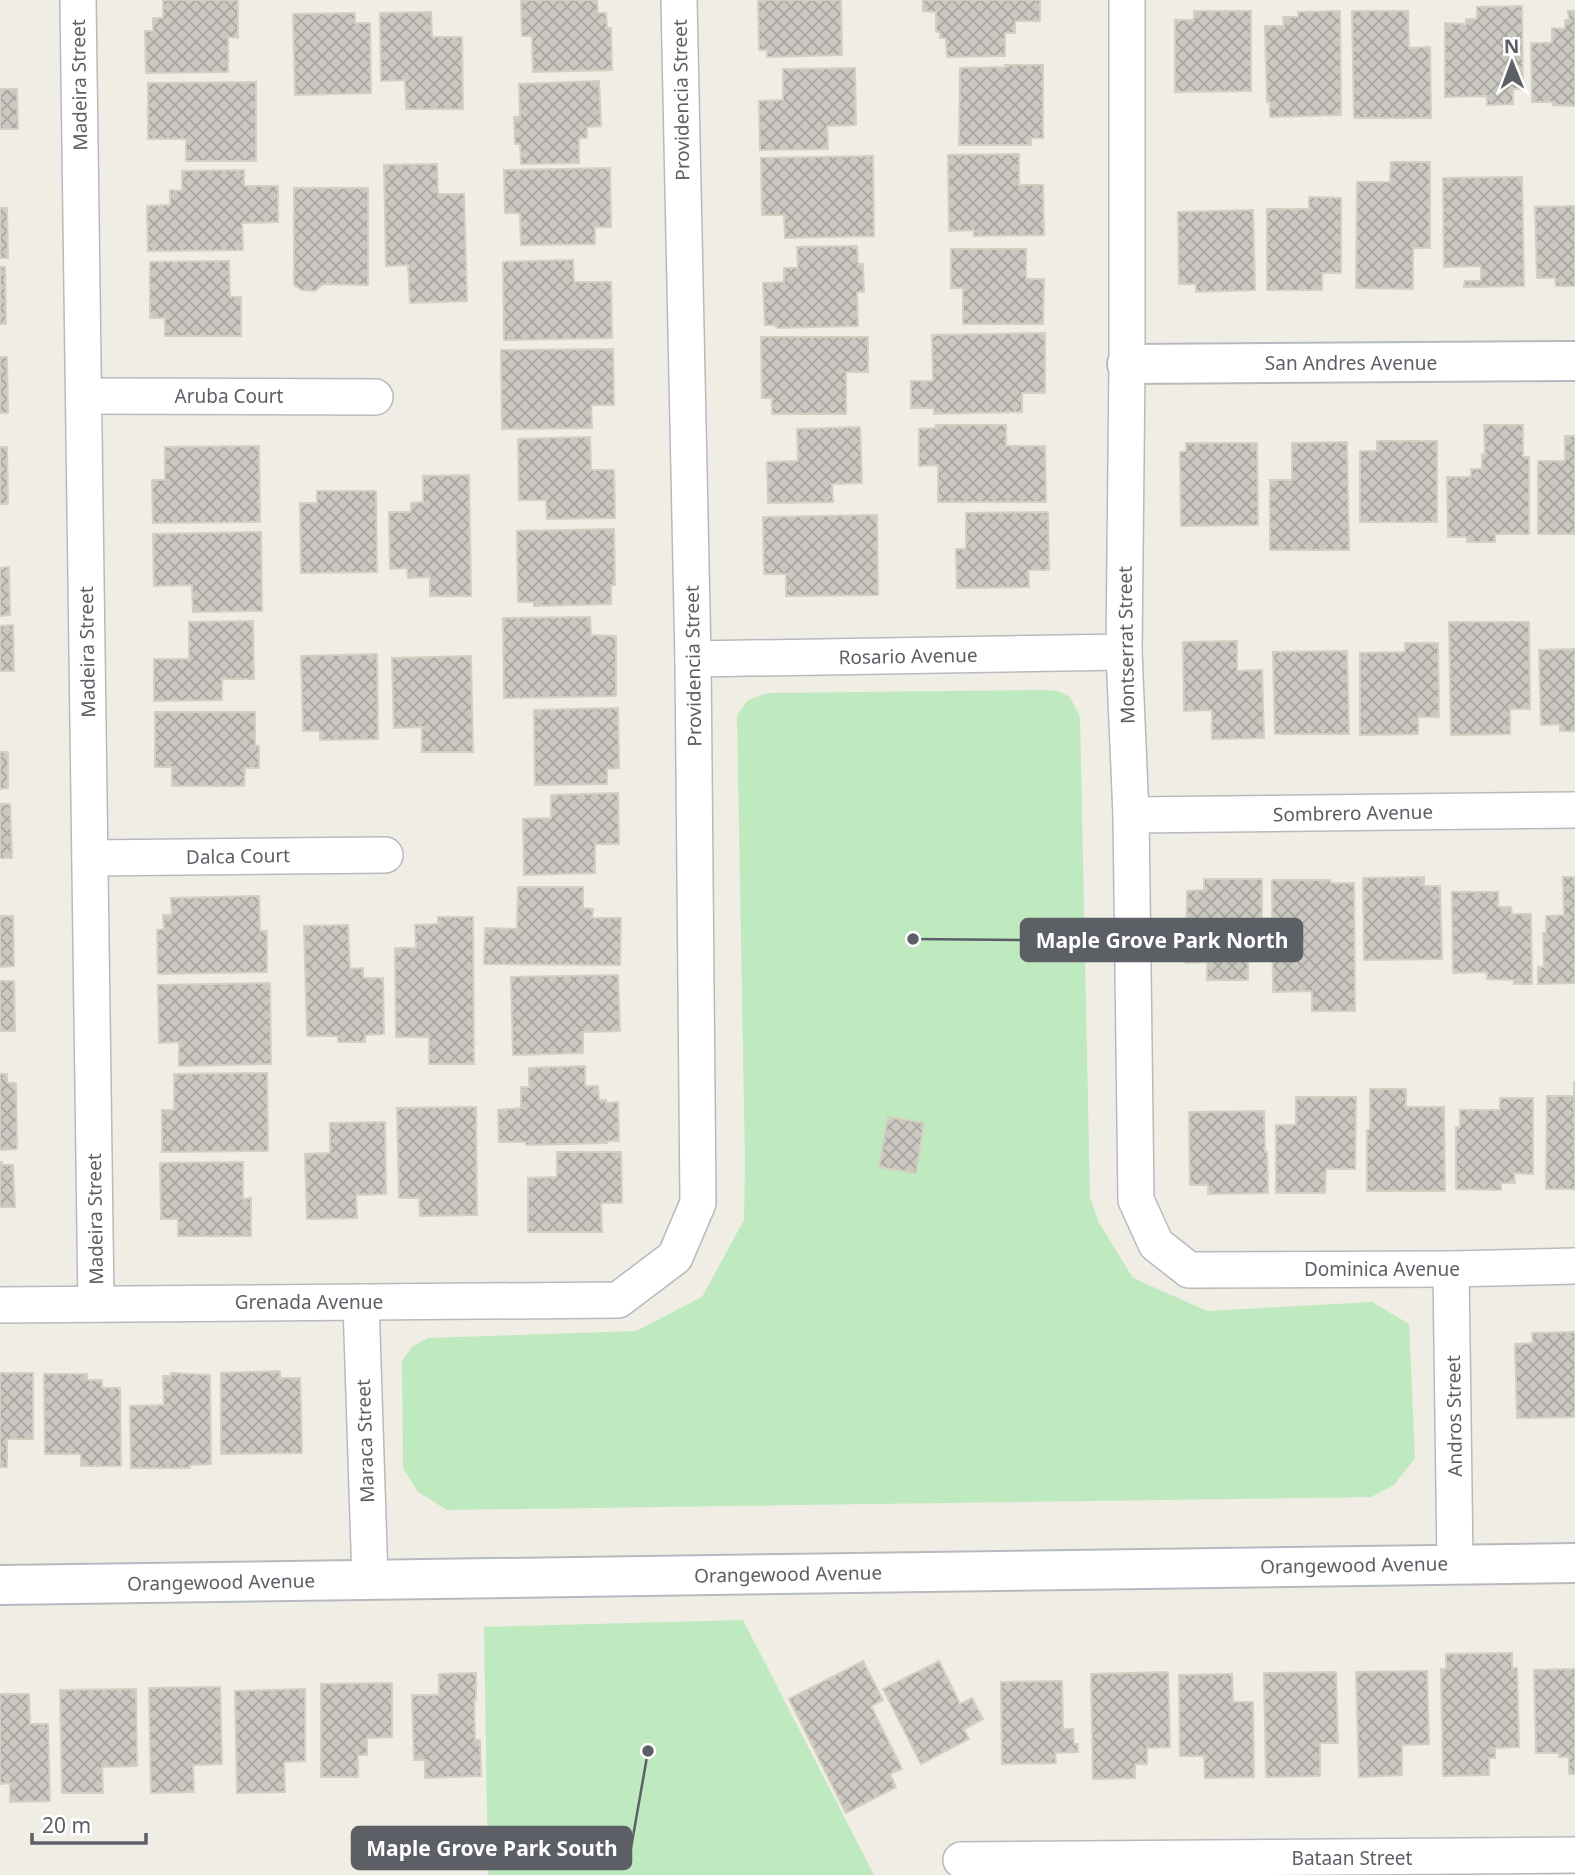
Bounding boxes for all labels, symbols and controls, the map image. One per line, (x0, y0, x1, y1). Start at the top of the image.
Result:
street label: Madeira Street (65, 19, 93, 151)
street label: Providencia Street (667, 19, 695, 181)
north arrow (1477, 28, 1547, 98)
text: N (1504, 33, 1520, 59)
street label: San Andres Avenue (1265, 350, 1437, 376)
street label: Aruba Court (175, 383, 284, 409)
street label: Montserrat Street (1112, 566, 1140, 724)
street label: Providencia Street (679, 585, 707, 747)
street label: Madeira Street (73, 586, 101, 718)
street label: Rosario Avenue (838, 642, 978, 670)
street label: Sombrero Avenue (1273, 799, 1433, 827)
street label: Dalca Court (186, 842, 290, 870)
callout: Maple Grove Park North (1021, 919, 1302, 961)
text: Maple Grove Park North (1036, 926, 1288, 954)
street label: Madeira Street (81, 1153, 109, 1285)
street label: Dominica Avenue (1304, 1256, 1460, 1282)
street label: Grenada Avenue (235, 1289, 383, 1315)
street label: Andros Street (1440, 1355, 1468, 1477)
street label: Maraca Street (350, 1379, 380, 1503)
street label: Orangewood Avenue (1260, 1550, 1448, 1580)
street label: Orangewood Avenue (694, 1559, 882, 1589)
street label: Orangewood Avenue (127, 1567, 315, 1597)
scale bar (32, 1801, 145, 1845)
text: 20 m (42, 1811, 91, 1839)
callout: Maple Grove Park South (352, 1827, 631, 1869)
text: Maple Grove Park South (366, 1834, 618, 1862)
street label: Bataan Street (1292, 1845, 1413, 1871)

